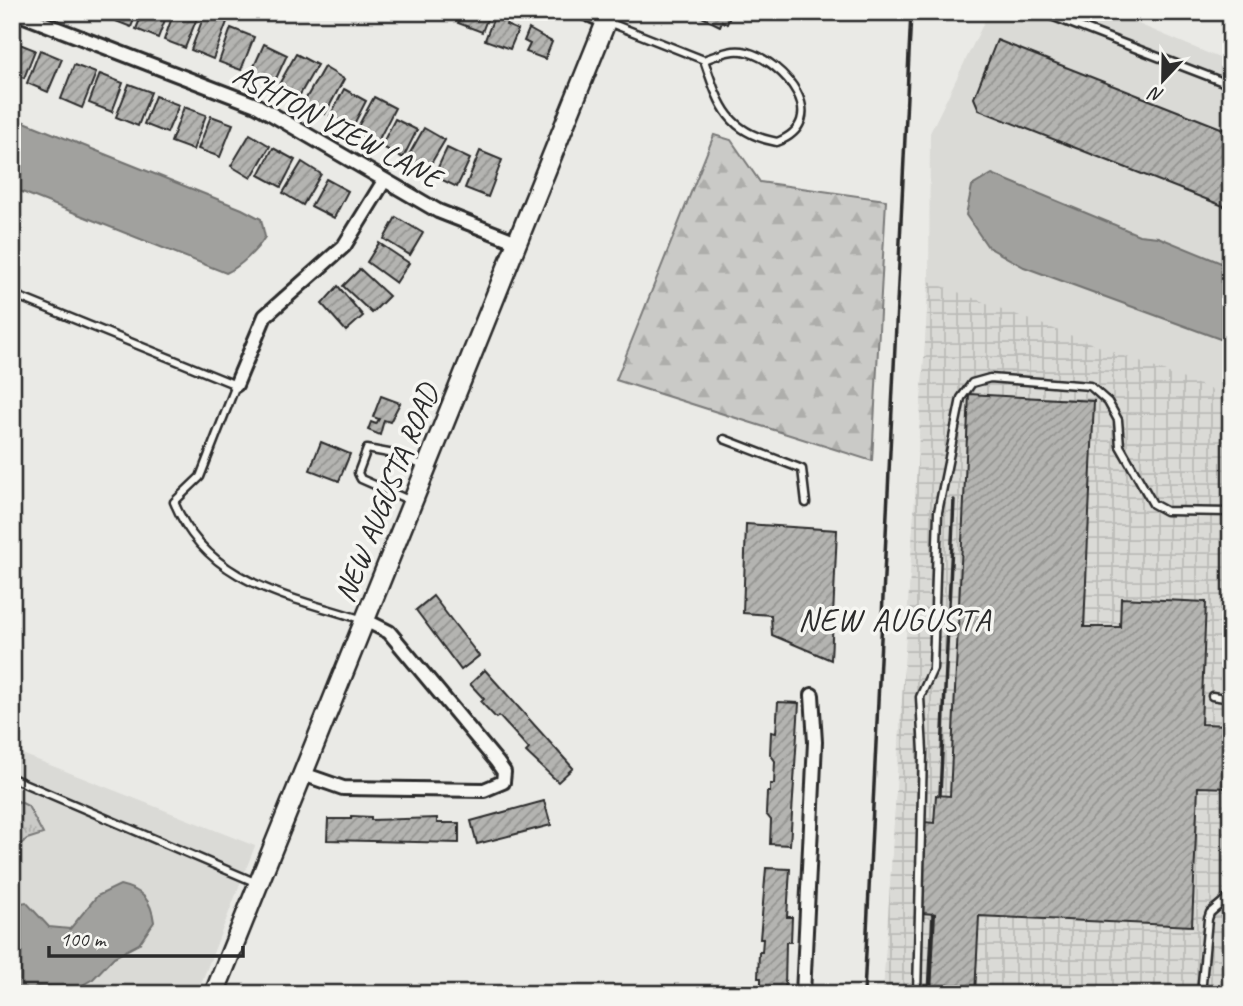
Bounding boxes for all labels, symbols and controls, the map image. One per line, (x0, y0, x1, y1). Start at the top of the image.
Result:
north arrow (1128, 46, 1198, 116)
street label: ASHTON VIEW LANE (227, 55, 450, 198)
text: N (1144, 80, 1167, 108)
street label: NEW AUGUSTA ROAD (325, 376, 448, 607)
district label: NEW AUGUSTA (798, 599, 992, 640)
scale bar (49, 915, 243, 959)
text: 100 m (60, 926, 107, 952)

